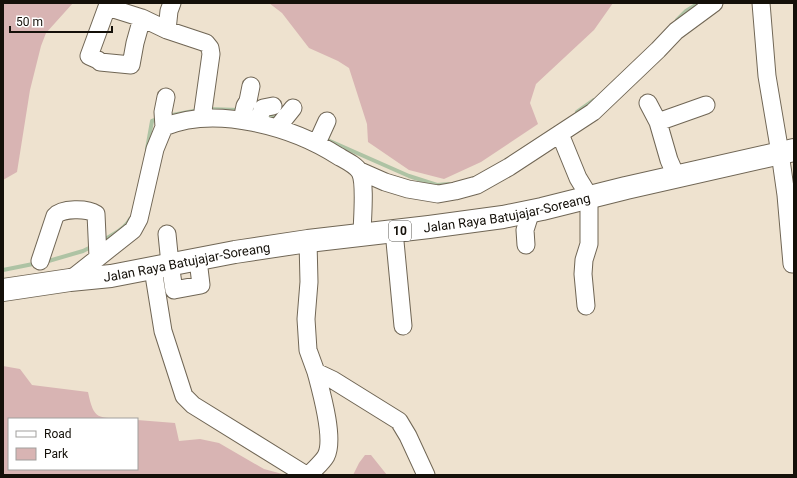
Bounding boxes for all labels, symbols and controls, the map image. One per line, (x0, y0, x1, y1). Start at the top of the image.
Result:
scale bar (10, 8, 112, 34)
text: 50 m (16, 15, 43, 29)
street label: Jalan Raya Batujajar-Soreang (423, 190, 592, 236)
road number: 10 (389, 221, 411, 241)
street label: Jalan Raya Batujajar-Soreang (103, 240, 271, 285)
legend (8, 418, 138, 470)
text: Road (44, 427, 72, 441)
text: Park (44, 447, 69, 461)

